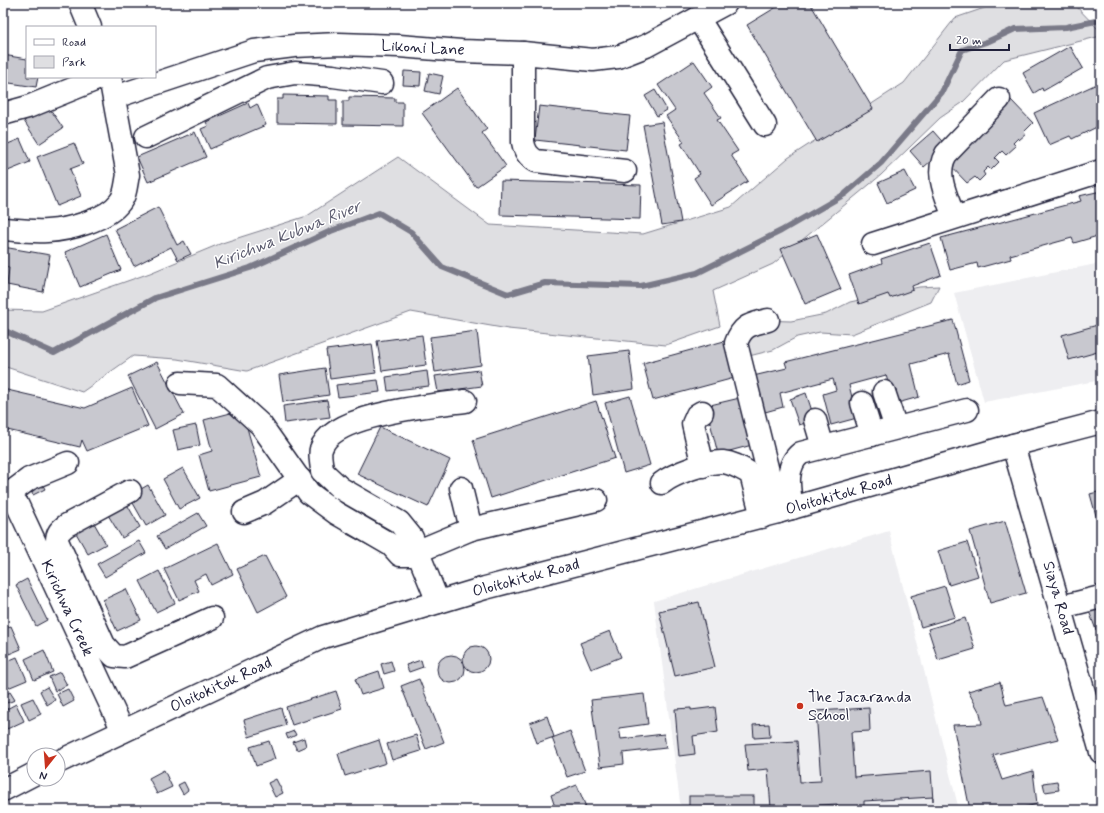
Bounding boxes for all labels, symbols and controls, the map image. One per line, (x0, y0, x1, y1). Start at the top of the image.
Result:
legend (26, 26, 156, 78)
scale bar (950, 26, 1009, 52)
text: 20 m (956, 33, 982, 49)
text: Road (62, 35, 86, 51)
street label: Likoni Lane (381, 35, 465, 61)
text: Park (62, 55, 86, 71)
water label: Kirichwa Kubwa River (210, 195, 366, 275)
street label: Oloitokitok Road (783, 470, 895, 520)
street label: Oloitokitok Road (470, 554, 582, 602)
street label: Kirichwa Creek (35, 556, 99, 660)
street label: Siaya Road (1038, 559, 1078, 637)
street label: Oloitokitok Road (167, 652, 275, 718)
place label: The Jacaranda School (808, 687, 912, 726)
marker: The Jacaranda School (795, 701, 805, 711)
north arrow (26, 747, 66, 787)
text: N (38, 768, 49, 783)

